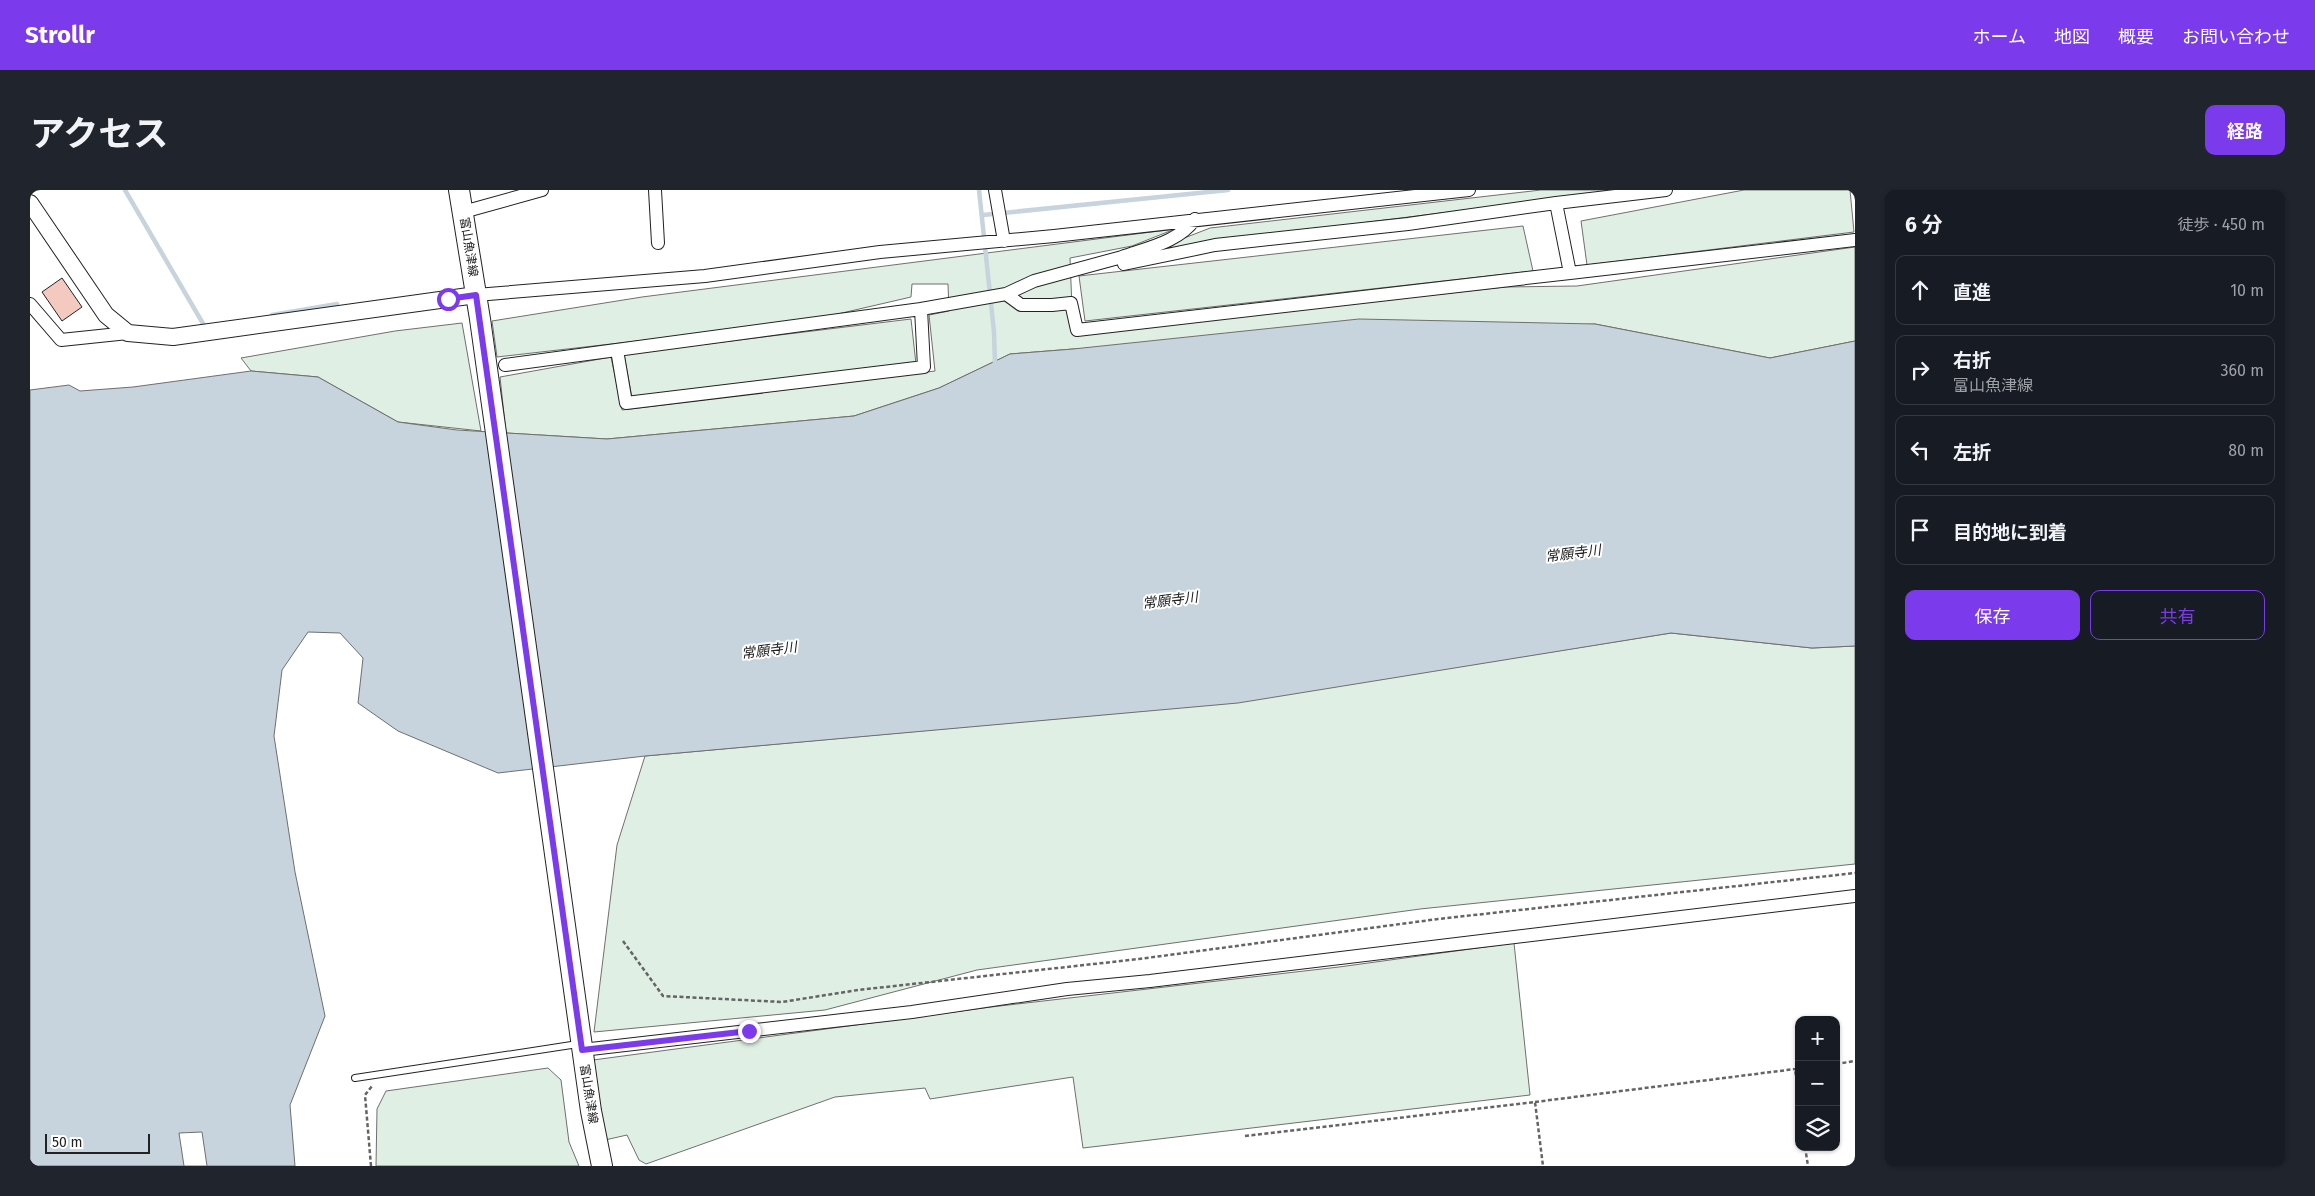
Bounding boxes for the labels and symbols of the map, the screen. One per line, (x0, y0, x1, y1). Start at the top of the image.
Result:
street label: 富山魚津線 (457, 216, 481, 278)
route start (437, 288, 460, 311)
water label: 常願寺川 (1544, 541, 1604, 565)
water label: 常願寺川 (1141, 588, 1201, 612)
water label: 常願寺川 (740, 638, 800, 662)
route end (738, 1020, 761, 1043)
street label: 富山魚津線 (577, 1063, 601, 1125)
scale bar (45, 1131, 150, 1154)

